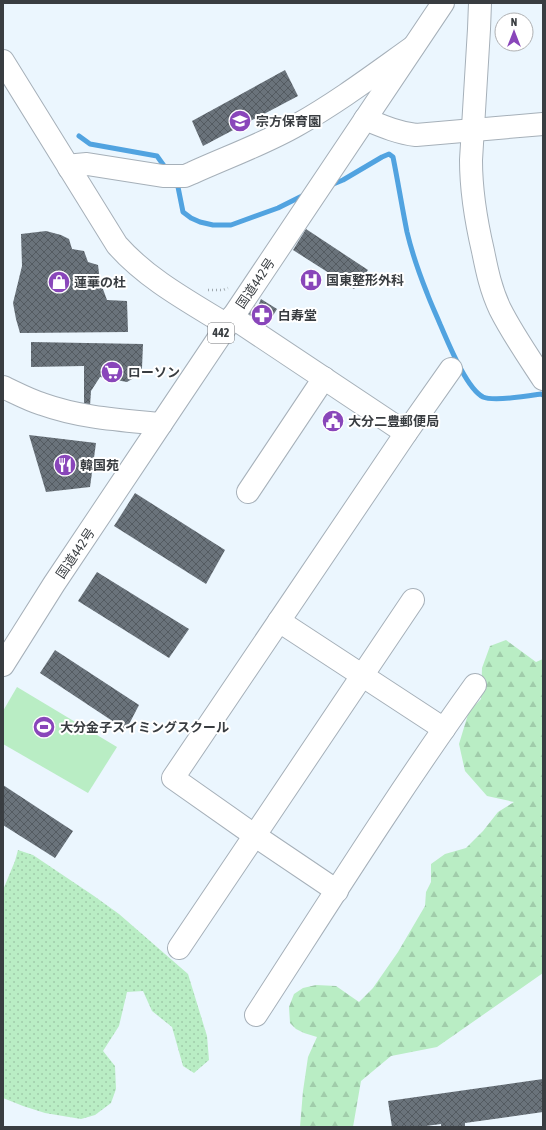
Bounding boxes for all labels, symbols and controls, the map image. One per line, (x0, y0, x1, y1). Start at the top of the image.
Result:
north arrow (494, 12, 534, 52)
text: N (511, 16, 517, 28)
school or university icon: 宗方保育園 (227, 108, 253, 134)
place label: 宗方保育園 (256, 114, 321, 129)
street label: 国道442号 (233, 255, 278, 311)
hospital icon: 国東整形外科 (298, 267, 324, 293)
shop icon: 蓮華の杜 (46, 269, 72, 295)
place label: 国東整形外科 (326, 273, 404, 288)
place label: 蓮華の杜 (74, 275, 126, 290)
pharmacy icon: 白寿堂 (249, 302, 275, 328)
place label: 白寿堂 (278, 308, 317, 323)
road number: 442 (208, 323, 234, 343)
supermarket icon: ローソン (99, 359, 125, 385)
place label: ローソン (128, 365, 180, 380)
public building icon: 大分二豊郵便局 (320, 408, 346, 434)
place label: 大分二豊郵便局 (348, 414, 439, 429)
restaurant icon: 韓国苑 (52, 452, 78, 478)
place label: 韓国苑 (80, 458, 119, 473)
street label: 国道442号 (53, 525, 98, 581)
sports icon: 大分金子スイミングスクール (31, 714, 57, 740)
place label: 大分金子スイミングスクール (60, 720, 229, 735)

